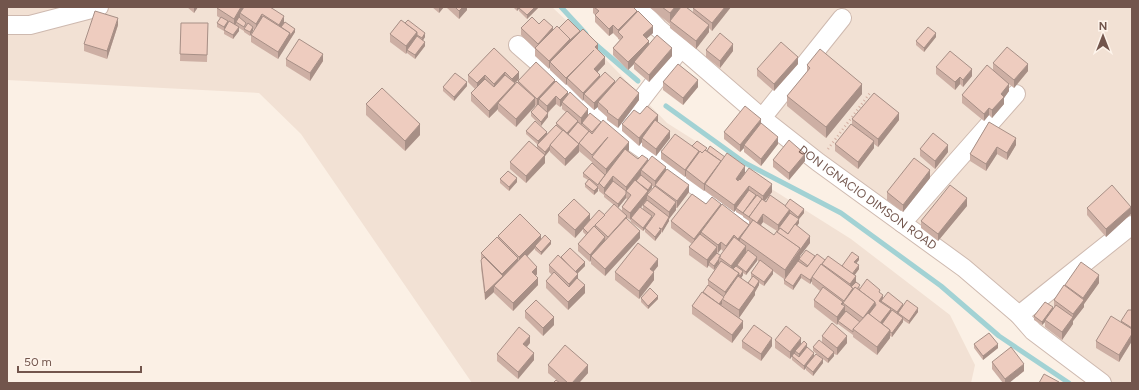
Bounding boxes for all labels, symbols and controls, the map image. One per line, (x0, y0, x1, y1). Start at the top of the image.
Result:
north arrow (1083, 16, 1123, 56)
text: N (1099, 20, 1107, 33)
street label: DON IGNACIO DIMSON ROAD (796, 143, 939, 253)
scale bar (18, 348, 141, 374)
text: 50 m (24, 355, 52, 369)

